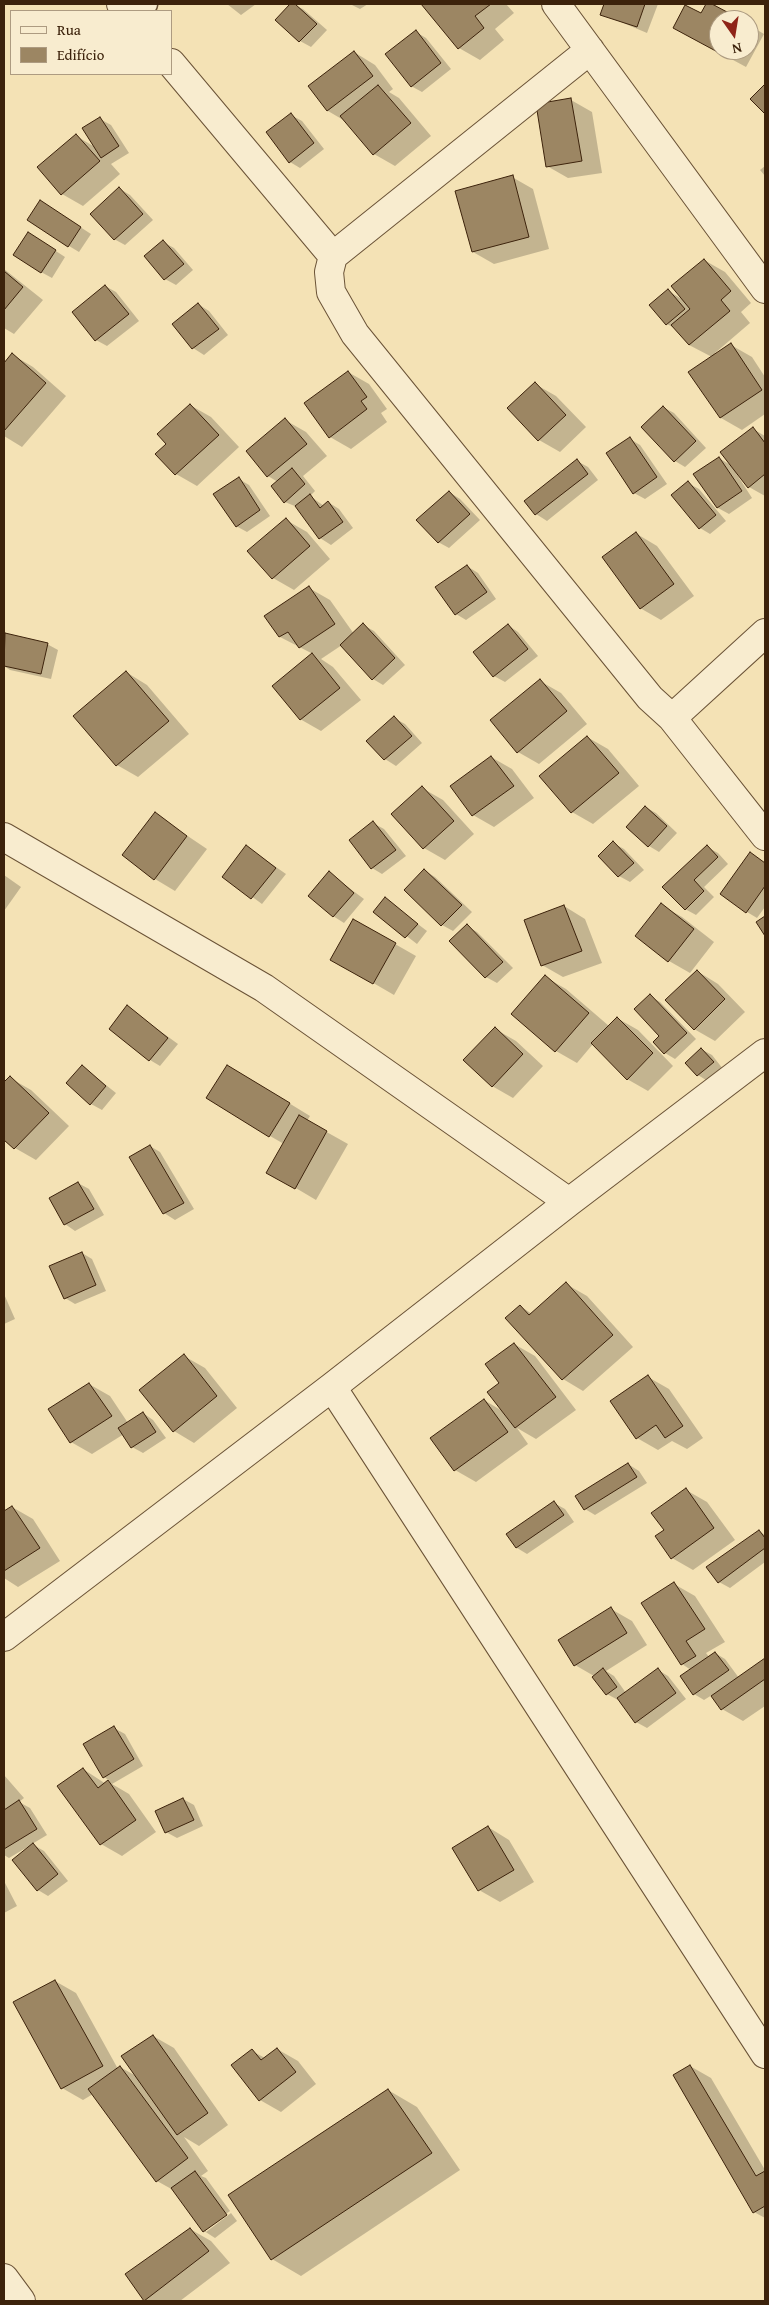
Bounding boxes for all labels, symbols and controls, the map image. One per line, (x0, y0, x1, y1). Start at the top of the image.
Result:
legend (10, 10, 172, 75)
north arrow (709, 10, 759, 60)
text: Rua (57, 19, 81, 40)
text: N (730, 38, 744, 59)
text: Edifício (57, 44, 104, 65)

